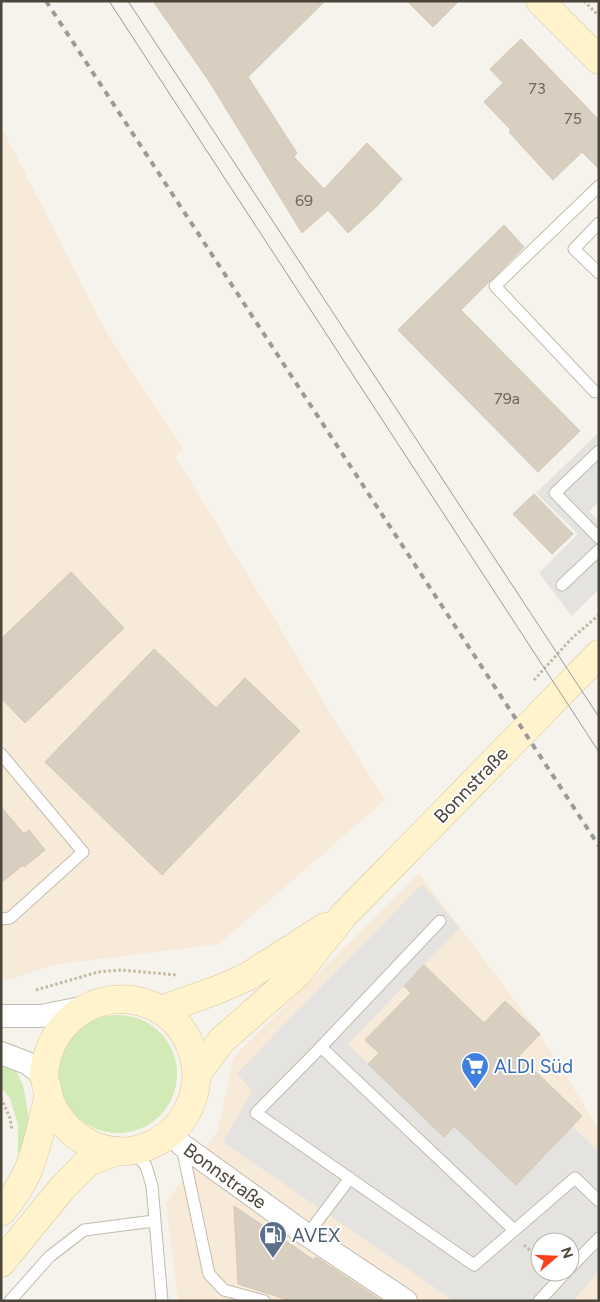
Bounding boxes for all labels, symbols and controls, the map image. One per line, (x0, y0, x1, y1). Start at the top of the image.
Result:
house number: 73 (528, 79, 546, 98)
house number: 75 (564, 109, 582, 128)
house number: 69 (295, 191, 313, 210)
house number: 79a (494, 389, 520, 408)
street label: Bonnstraße (429, 742, 513, 828)
supermarket icon: ALDI Süd (460, 1051, 490, 1090)
place label: ALDI Süd (494, 1055, 573, 1078)
street label: Bonnstraße (179, 1138, 271, 1214)
fuel station icon: AVEX (258, 1220, 288, 1259)
place label: AVEX (292, 1224, 340, 1247)
north arrow (530, 1232, 580, 1282)
text: N (557, 1245, 577, 1261)

